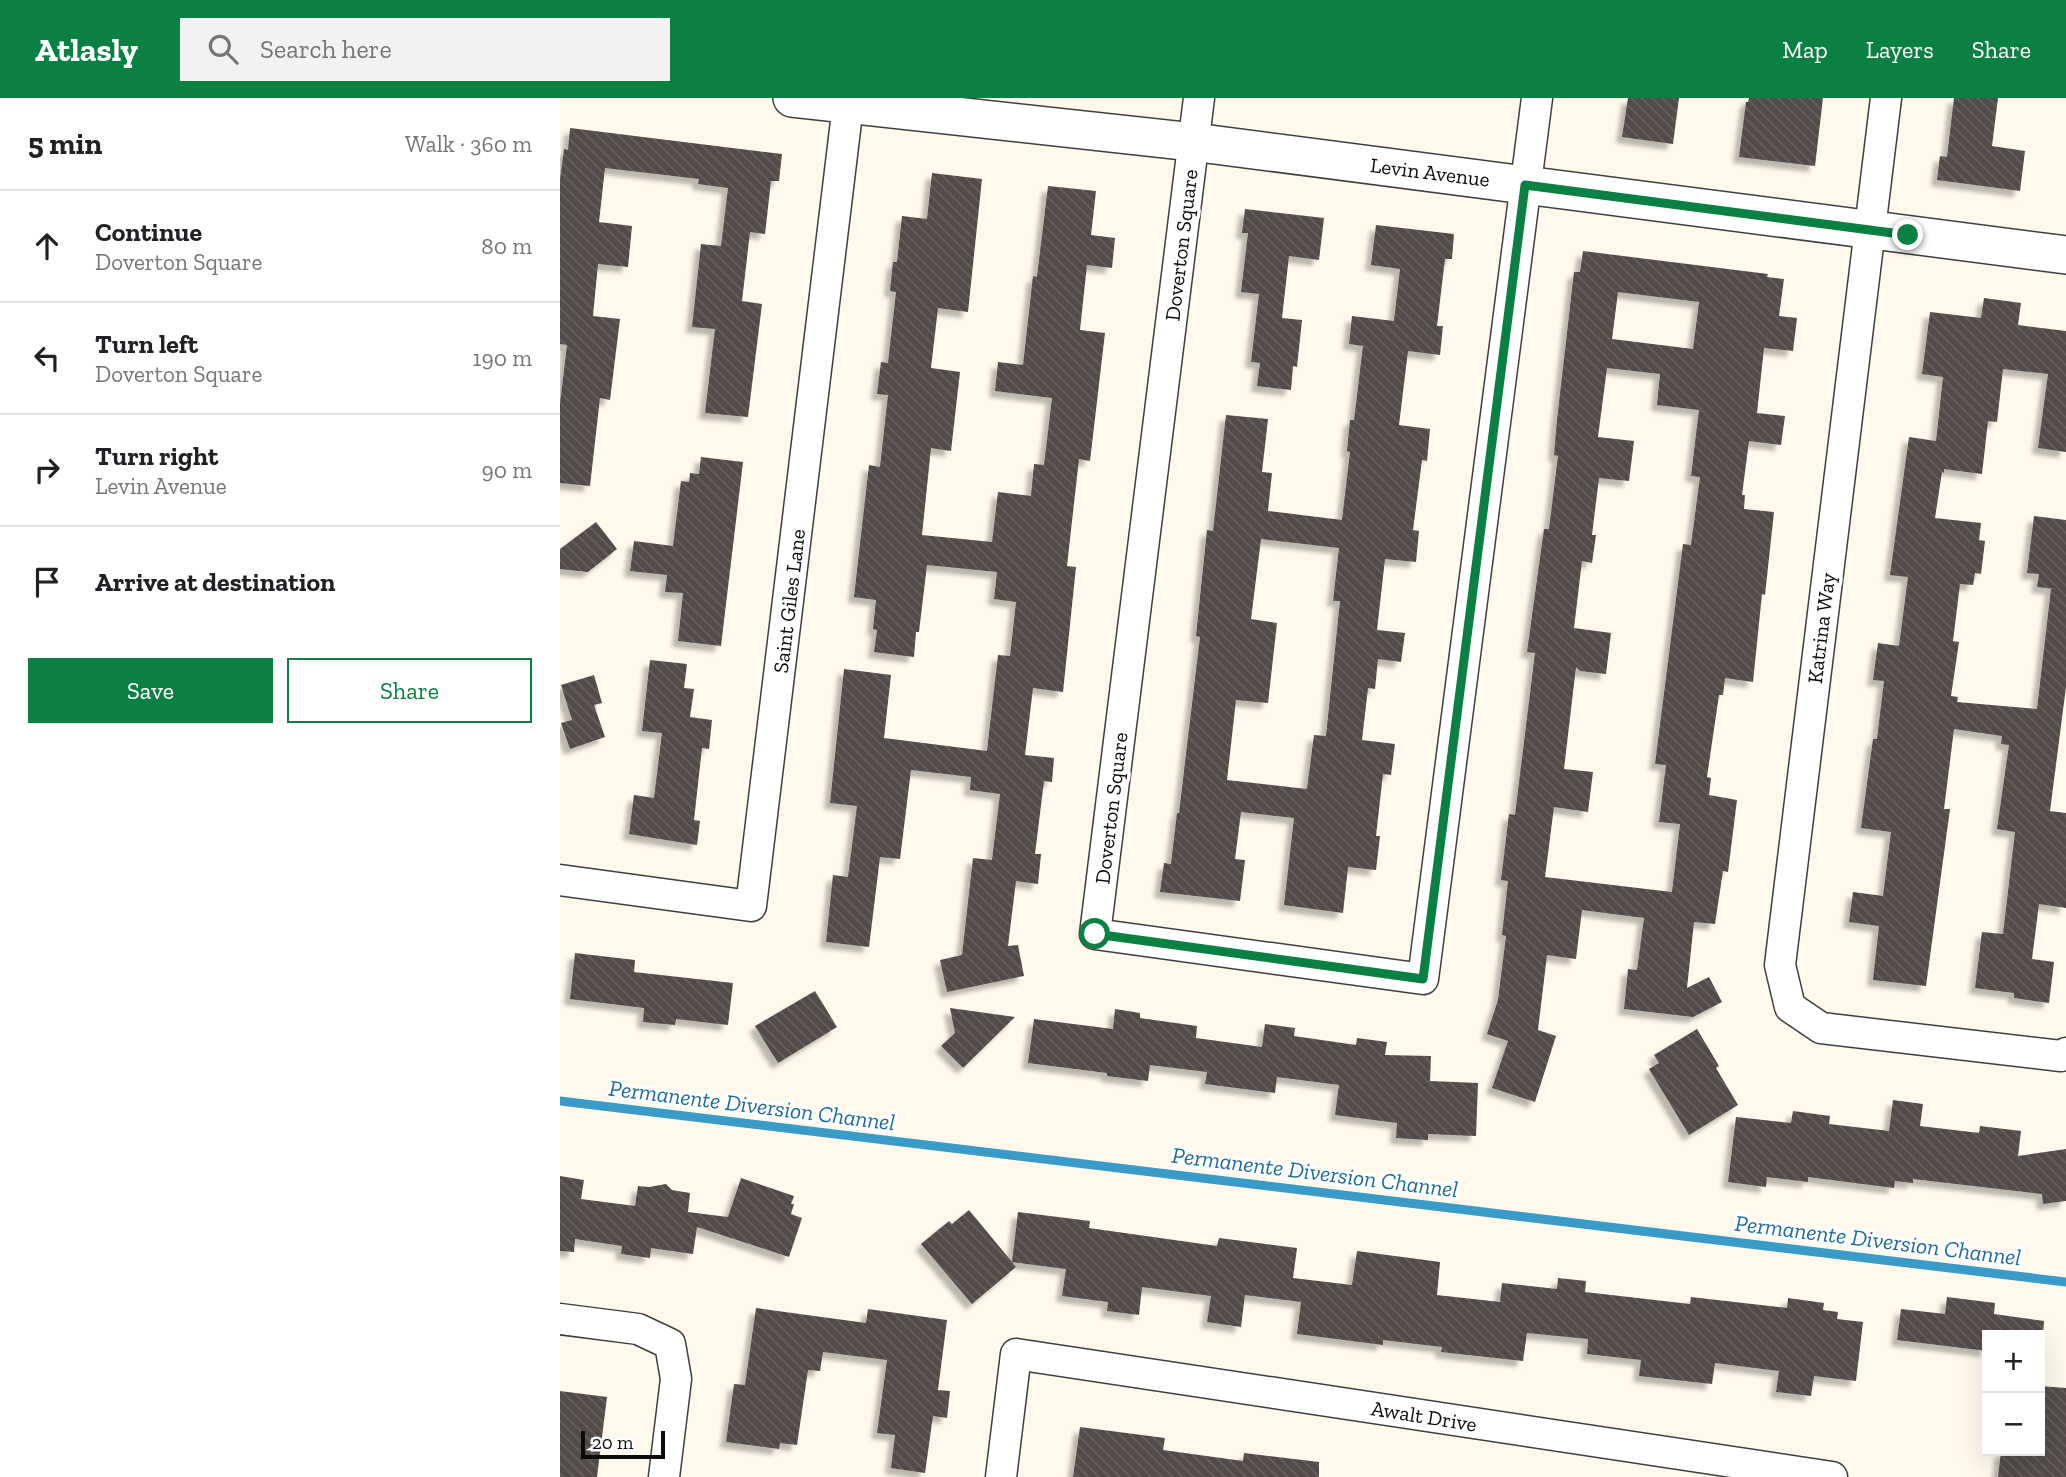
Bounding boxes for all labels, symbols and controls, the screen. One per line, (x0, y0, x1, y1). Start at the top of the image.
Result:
search box (180, 18, 670, 81)
text: Atlasly (35, 30, 138, 69)
icon: search (204, 30, 242, 68)
text: Search here (260, 33, 392, 65)
text: Map (1782, 35, 1828, 64)
text: Layers (1866, 35, 1934, 64)
text: Share (1972, 35, 2031, 64)
text: 5 min (28, 126, 102, 162)
text: Walk · 360 m (405, 130, 532, 158)
street label: Levin Avenue (1369, 152, 1491, 192)
street label: Doverton Square (1159, 168, 1203, 322)
text: Continue (95, 216, 202, 248)
route end (1892, 219, 1923, 250)
icon: ahead (28, 227, 66, 265)
text: 80 m (481, 232, 532, 260)
text: Doverton Square (95, 248, 262, 276)
text: Turn left (95, 328, 198, 360)
icon: left (28, 339, 66, 377)
text: 190 m (473, 344, 532, 372)
text: Doverton Square (95, 360, 262, 388)
text: Turn right (95, 440, 218, 472)
icon: right (28, 451, 66, 489)
text: 90 m (481, 456, 532, 484)
text: Levin Avenue (95, 472, 227, 500)
street label: Saint Giles Lane (768, 527, 810, 675)
icon: arrive (28, 563, 66, 601)
text: Arrive at destination (95, 566, 335, 598)
street label: Katrina Way (1802, 571, 1840, 685)
button: Save (28, 658, 273, 723)
button: Share (287, 658, 532, 723)
street label: Doverton Square (1089, 731, 1133, 885)
route start (1079, 918, 1110, 949)
water label: Permanente Diversion Channel (607, 1074, 897, 1136)
water label: Permanente Diversion Channel (1170, 1141, 1460, 1203)
water label: Permanente Diversion Channel (1733, 1209, 2023, 1271)
map controls (1982, 1330, 2045, 1456)
button: + (1982, 1330, 2045, 1393)
button: − (1982, 1393, 2045, 1456)
street label: Awalt Drive (1369, 1395, 1479, 1437)
scale bar (581, 1428, 665, 1460)
text: 20 m (592, 1431, 633, 1454)

